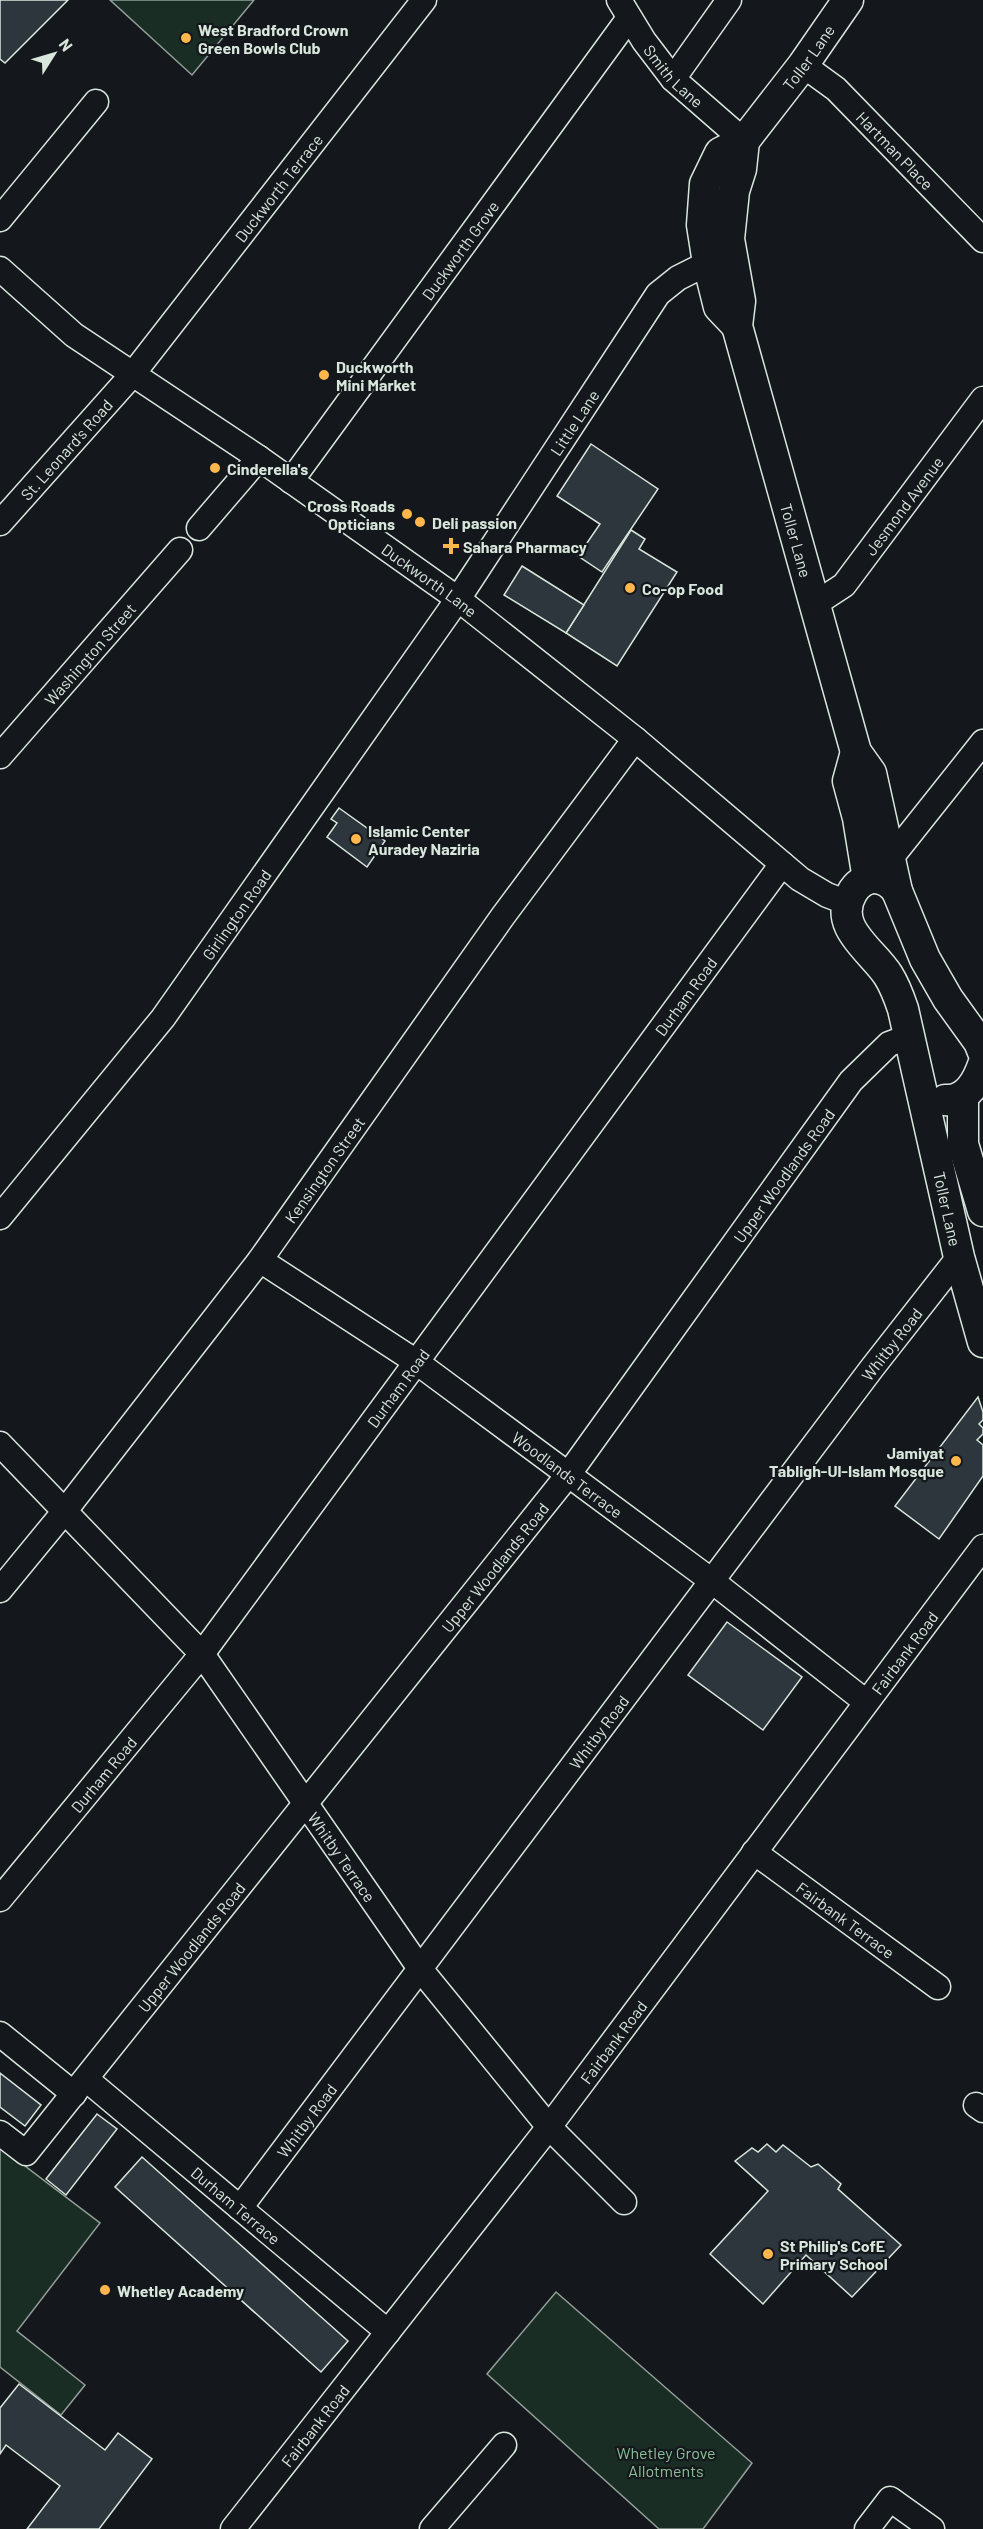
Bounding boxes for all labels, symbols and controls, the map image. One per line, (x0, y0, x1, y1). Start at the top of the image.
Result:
place label: West Bradford Crown Green Bowls Club (198, 20, 349, 57)
street label: Toller Lane (778, 21, 838, 93)
north arrow (24, 24, 84, 84)
marker: West Bradford Crown Green Bowls Club (179, 31, 193, 45)
text: N (56, 35, 77, 55)
street label: Smith Lane (640, 41, 708, 111)
street label: Hartman Place (853, 107, 938, 193)
street label: Duckworth Terrace (230, 130, 326, 245)
street label: Duckworth Grove (417, 197, 502, 303)
place label: Duckworth Mini Market (336, 357, 416, 394)
marker: Duckworth Mini Market (317, 368, 331, 382)
street label: Little Lane (545, 386, 602, 459)
street label: St. Leonard's Road (16, 395, 116, 503)
street label: Jesmond Avenue (860, 452, 947, 559)
place label: Cinderella's (227, 459, 308, 478)
marker: Cinderella's (208, 461, 222, 475)
place label: Cross Roads Opticians (307, 496, 395, 533)
street label: Toller Lane (777, 501, 816, 579)
marker: Cross Roads Opticians (400, 507, 414, 521)
place label: Deli passion (432, 513, 517, 532)
marker: Deli passion (413, 515, 427, 529)
place label: Sahara Pharmacy (463, 537, 587, 556)
street label: Duckworth Lane (379, 539, 481, 620)
marker: Sahara Pharmacy (444, 539, 458, 553)
place label: Co-op Food (642, 579, 723, 598)
marker: Co-op Food (623, 581, 637, 595)
street label: Washington Street (40, 599, 139, 708)
place label: Islamic Center Auradey Naziria (368, 821, 480, 858)
marker: Islamic Center Auradey Naziria (349, 832, 363, 846)
street label: Girlington Road (198, 865, 274, 963)
street label: Durham Road (650, 953, 720, 1039)
street label: Upper Woodlands Road (729, 1104, 838, 1246)
street label: Kensington Street (280, 1113, 368, 1226)
street label: Toller Lane (930, 1170, 966, 1248)
street label: Whitby Road (857, 1304, 925, 1384)
street label: Durham Road (362, 1345, 433, 1431)
street label: Woodlands Terrace (509, 1427, 627, 1521)
place label: Jamiyat Tabligh-Ul-Islam Mosque (769, 1443, 944, 1480)
marker: Jamiyat Tabligh-Ul-Islam Mosque (949, 1454, 963, 1468)
street label: Upper Woodlands Road (437, 1498, 552, 1636)
street label: Fairbank Road (867, 1607, 941, 1698)
street label: Whitby Road (565, 1691, 632, 1772)
street label: Durham Road (66, 1732, 140, 1816)
street label: Whitby Terrace (305, 1808, 380, 1905)
street label: Fairbank Terrace (793, 1877, 899, 1962)
street label: Upper Woodlands Road (133, 1878, 248, 2015)
street label: Fairbank Road (576, 1996, 650, 2087)
street label: Whitby Road (272, 2080, 340, 2161)
street label: Durham Terrace (188, 2162, 285, 2248)
place label: St Philip's CofE Primary School (780, 2236, 888, 2273)
marker: St Philip's CofE Primary School (761, 2247, 775, 2261)
place label: Whetley Academy (117, 2281, 244, 2300)
marker: Whetley Academy (98, 2283, 112, 2297)
street label: Fairbank Road (277, 2380, 353, 2470)
park label: Whetley Grove Allotments (616, 2443, 716, 2480)

